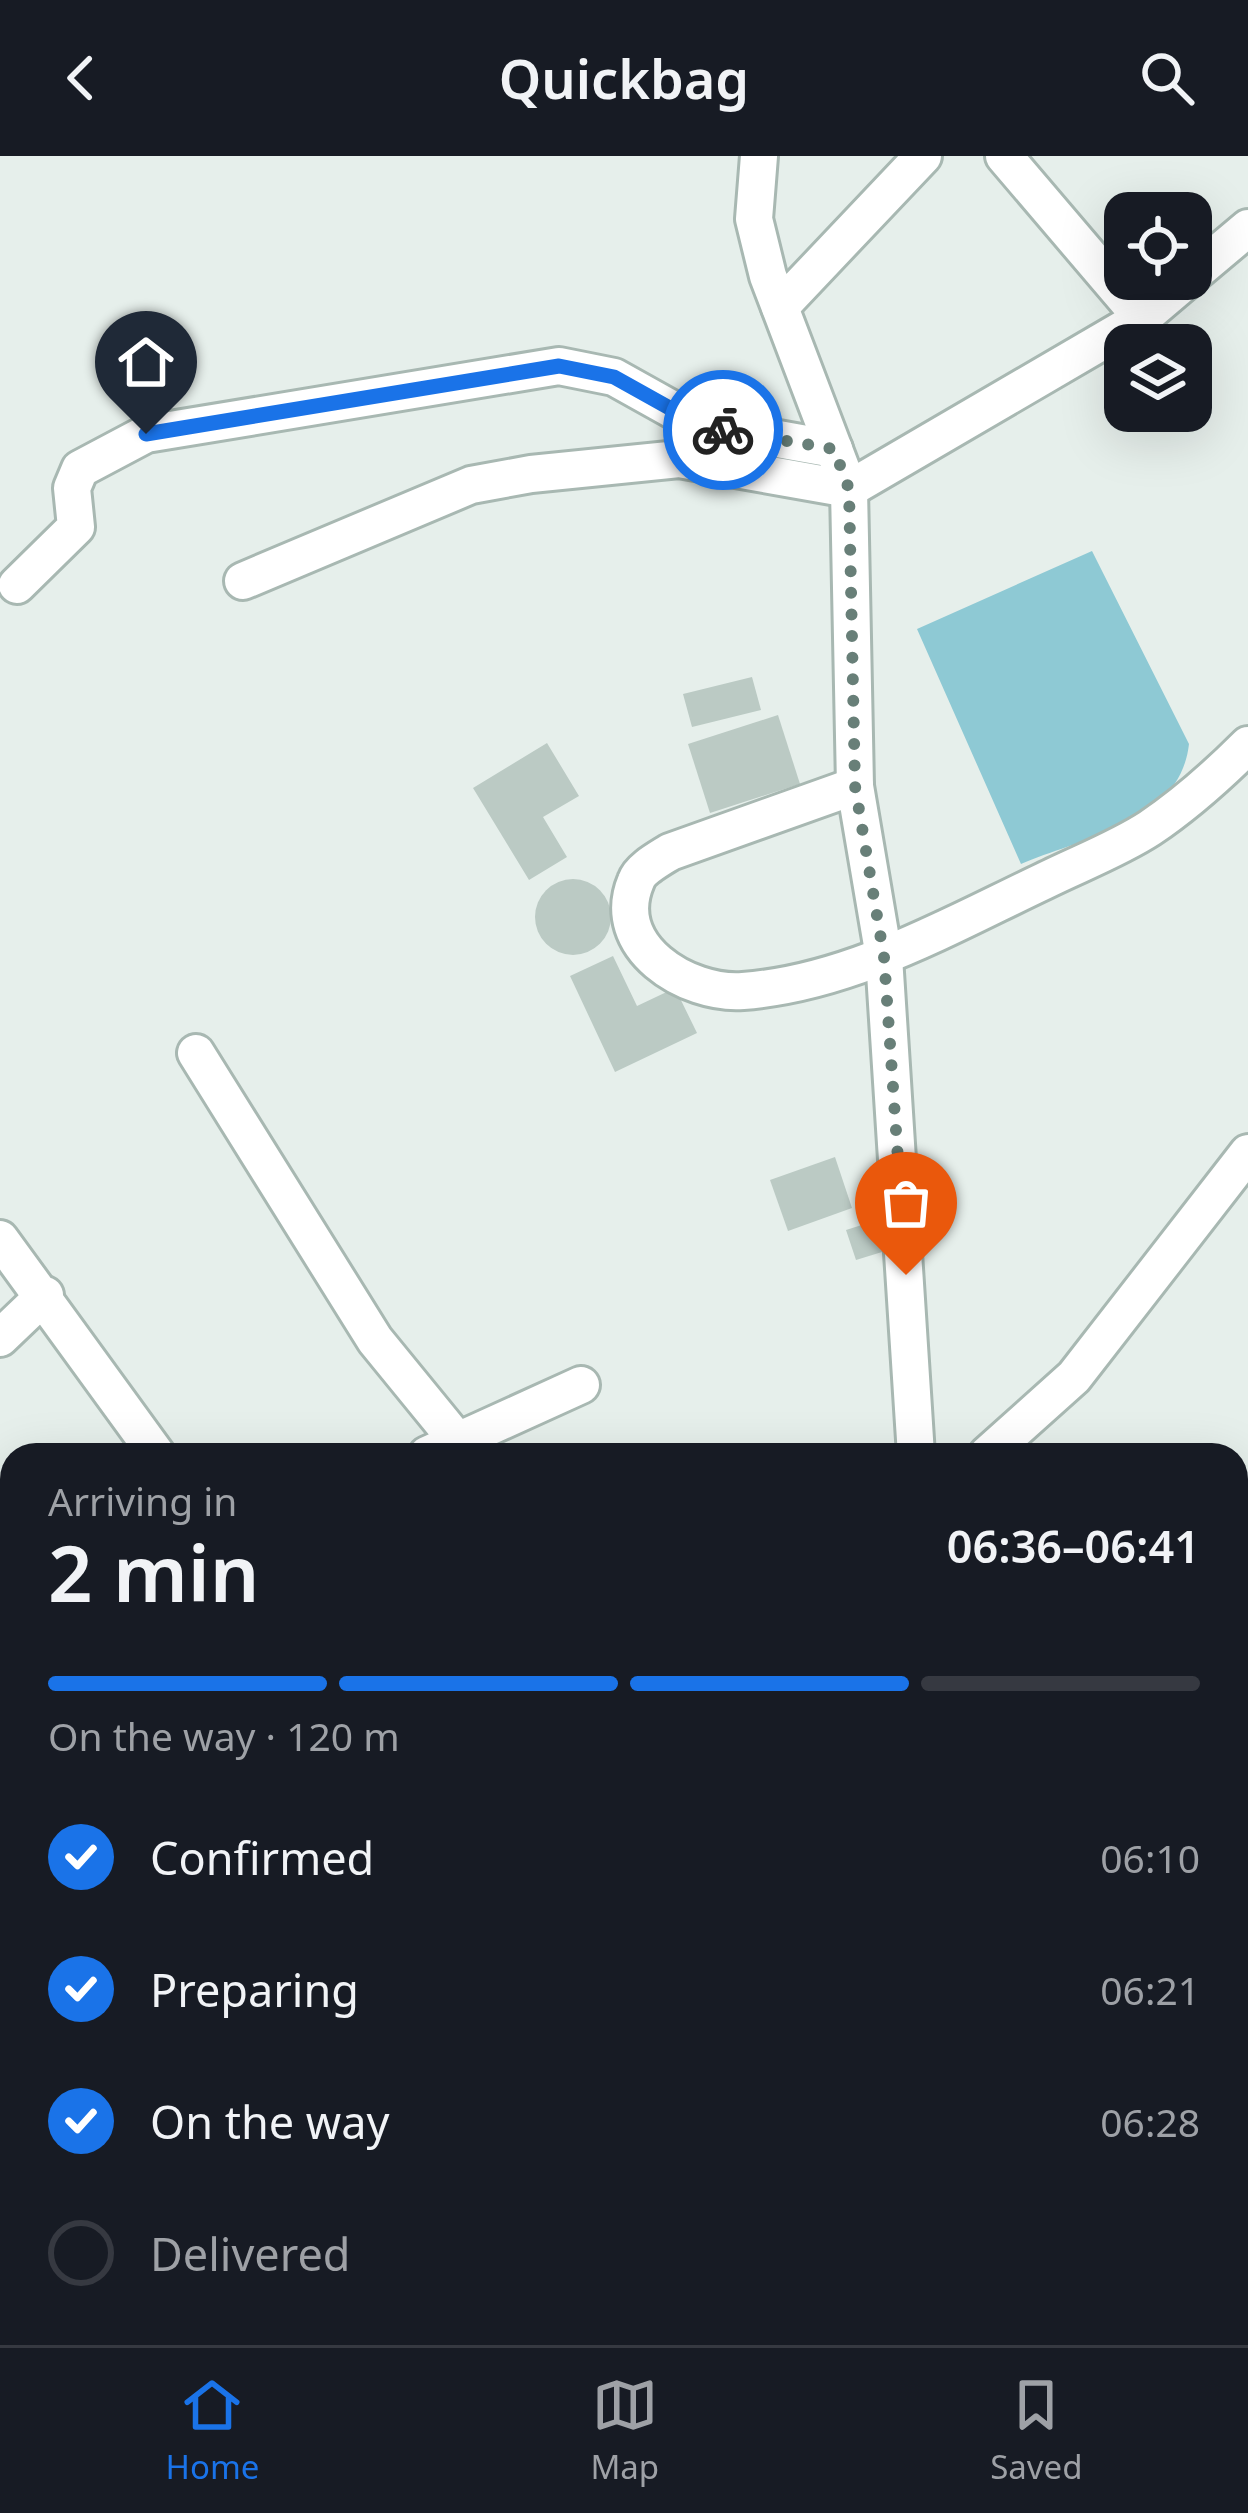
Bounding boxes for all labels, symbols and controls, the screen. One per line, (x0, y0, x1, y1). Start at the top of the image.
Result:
text: Quickbag (499, 41, 749, 115)
icon: back (48, 45, 114, 111)
icon: search (1134, 45, 1200, 111)
map controls (1104, 192, 1212, 432)
button: locate (1104, 192, 1212, 300)
pin (95, 311, 197, 434)
button: layers (1104, 324, 1212, 432)
icon: home (113, 329, 179, 395)
courier (663, 370, 783, 490)
icon: bike (690, 397, 756, 463)
pin (855, 1152, 957, 1275)
icon: bag (873, 1170, 939, 1236)
text: Arriving in (48, 1474, 237, 1527)
text: 06:36–06:41 (947, 1515, 1200, 1576)
text: 2 min (48, 1519, 260, 1625)
text: On the way · 120 m (48, 1709, 400, 1762)
icon: check (48, 1824, 114, 1890)
text: Confirmed (150, 1827, 374, 1888)
text: 06:10 (1100, 1831, 1200, 1884)
icon: check (48, 1956, 114, 2022)
text: Preparing (150, 1959, 359, 2020)
text: 06:21 (1100, 1963, 1200, 2016)
icon: check (48, 2088, 114, 2154)
text: On the way (150, 2091, 389, 2152)
text: 06:28 (1100, 2095, 1200, 2148)
text: Delivered (150, 2223, 350, 2284)
tab: Home (166, 2372, 259, 2489)
tab: Map (590, 2372, 659, 2489)
tab: Saved (990, 2372, 1082, 2489)

